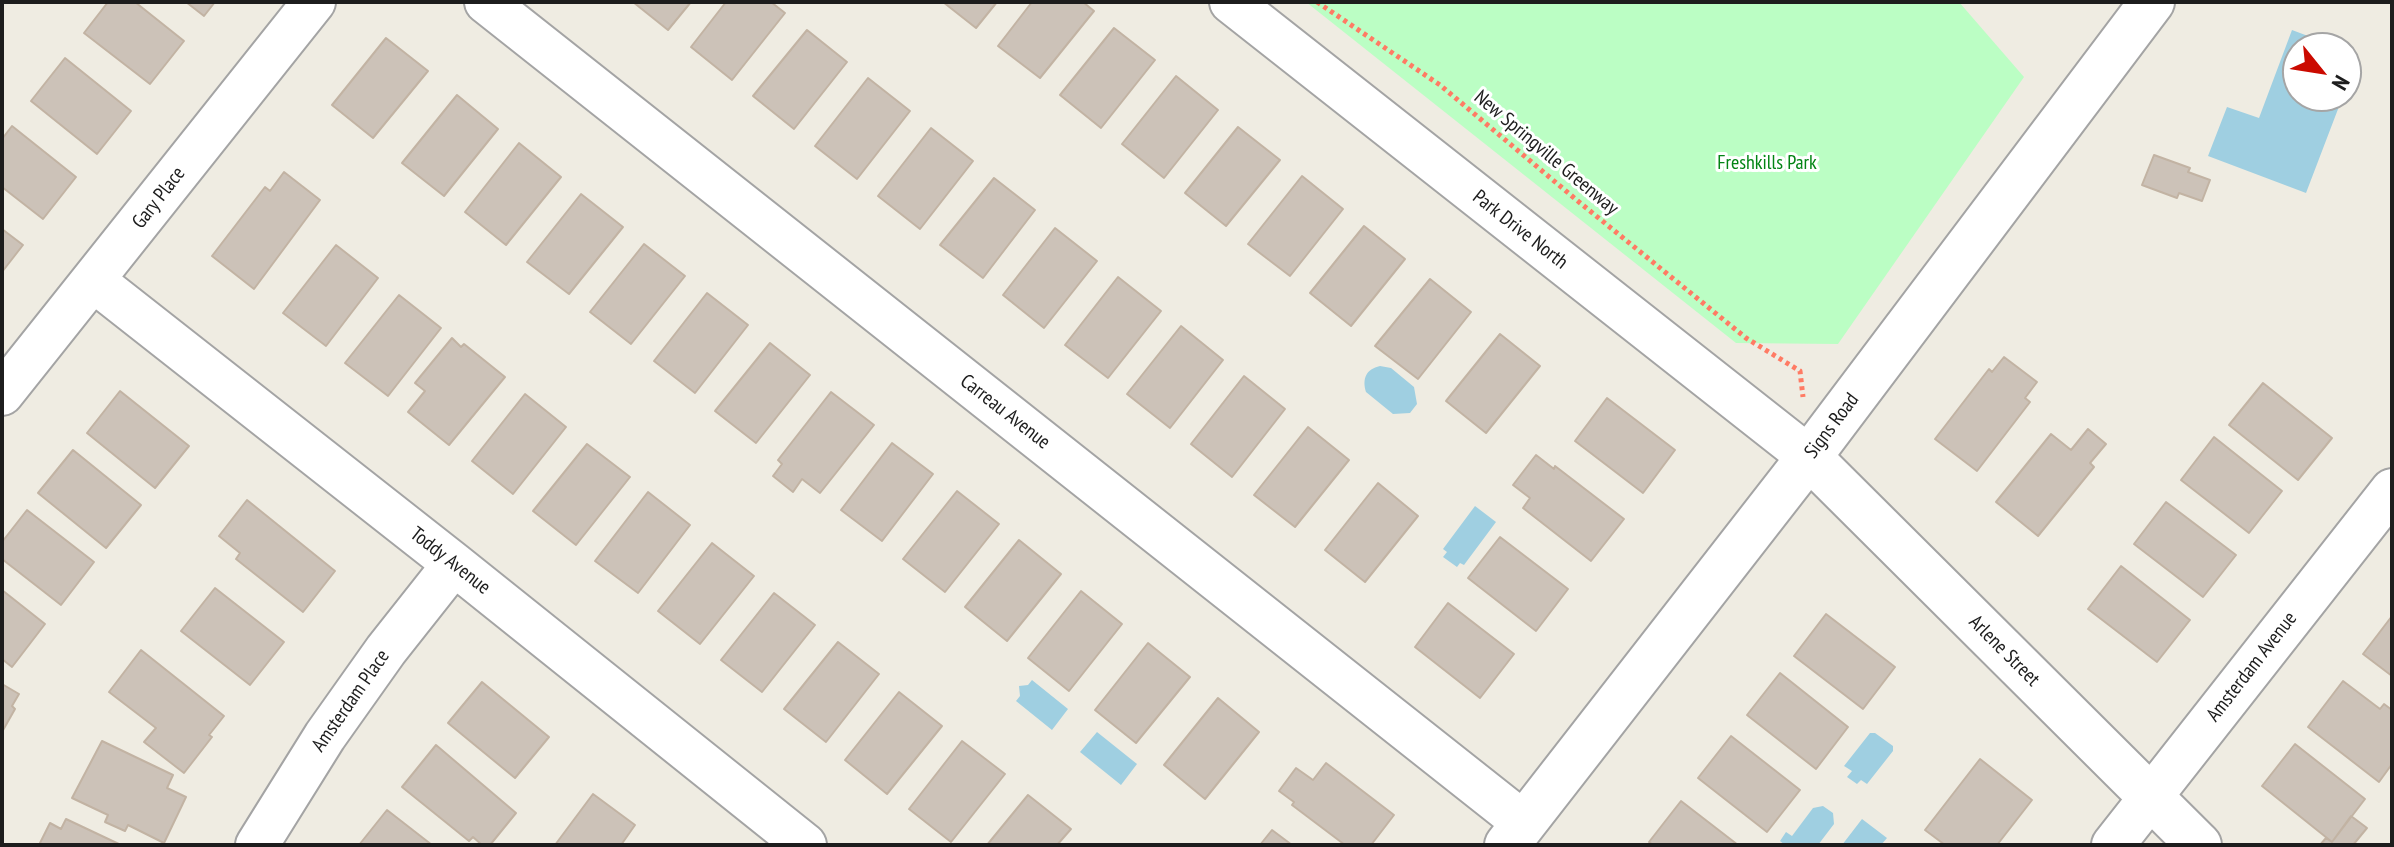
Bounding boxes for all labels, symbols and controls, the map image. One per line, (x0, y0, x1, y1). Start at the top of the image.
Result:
north arrow (2282, 32, 2362, 112)
text: N (2326, 71, 2356, 95)
street label: New Springville Greenway (1469, 86, 1623, 220)
park label: Freshkills Park (1717, 151, 1817, 175)
street label: Gary Place (127, 162, 191, 234)
street label: Park Drive North (1468, 185, 1572, 275)
street label: Carreau Avenue (955, 369, 1055, 455)
street label: Signs Road (1800, 389, 1864, 463)
street label: Toddy Avenue (405, 522, 495, 600)
street label: Amsterdam Avenue (2202, 607, 2302, 727)
street label: Arlene Street (1964, 611, 2044, 691)
street label: Amsterdam Place (307, 645, 395, 757)

